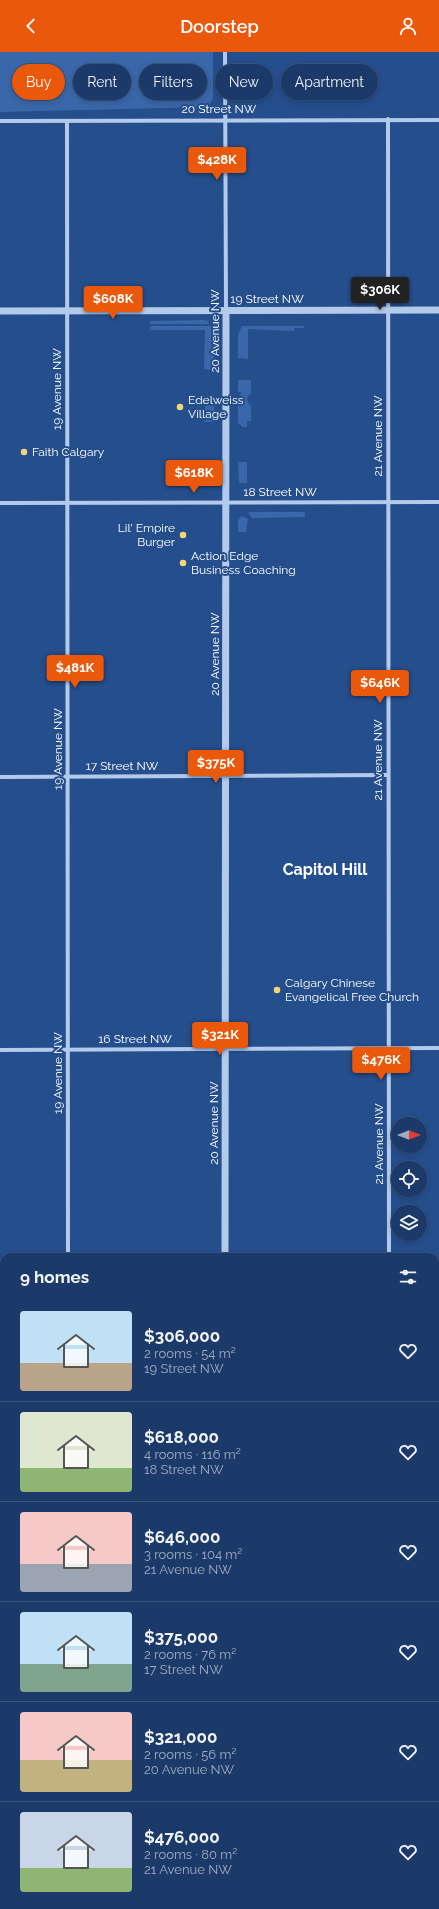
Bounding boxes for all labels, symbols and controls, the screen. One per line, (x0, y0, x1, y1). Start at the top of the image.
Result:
icon: back (20, 15, 42, 37)
icon: person (397, 15, 419, 37)
text: Doorstep (180, 16, 259, 37)
chip: Buy (12, 64, 65, 100)
chip: Rent (73, 64, 131, 100)
chip: Filters (139, 64, 207, 100)
chip: New (215, 64, 273, 100)
chip: Apartment (281, 64, 378, 100)
street label: 20 Street NW (182, 102, 257, 116)
pin: $428K (189, 147, 245, 181)
text: $428K (197, 152, 237, 167)
pin: $306K (352, 277, 408, 311)
text: $306K (360, 282, 400, 297)
pin: $608K (85, 286, 141, 320)
street label: 20 Avenue NW (208, 289, 222, 373)
text: $608K (93, 291, 133, 306)
street label: 19 Street NW (230, 292, 304, 306)
street label: 19 Avenue NW (50, 348, 64, 430)
place label: Edelweiss Village (188, 393, 244, 421)
street label: 21 Avenue NW (371, 395, 385, 477)
marker: Edelweiss Village (175, 402, 185, 412)
place label: Faith Calgary (32, 445, 105, 459)
marker: Faith Calgary (19, 447, 29, 457)
pin: $618K (166, 460, 222, 494)
text: $618K (174, 465, 214, 480)
street label: 18 Street NW (243, 485, 317, 499)
place label: Lil' Empire Burger (118, 521, 176, 549)
marker: Lil' Empire Burger (178, 530, 188, 540)
place label: Action Edge Business Coaching (191, 549, 296, 577)
marker: Action Edge Business Coaching (178, 558, 188, 568)
street label: 20 Avenue NW (208, 612, 222, 696)
pin: $481K (47, 655, 103, 689)
text: $481K (56, 660, 94, 675)
pin: $646K (352, 670, 408, 704)
text: $646K (360, 675, 400, 690)
street label: 19 Avenue NW (51, 708, 65, 790)
street label: 21 Avenue NW (371, 719, 385, 801)
pin: $375K (188, 750, 244, 784)
text: $375K (197, 755, 235, 770)
street label: 17 Street NW (86, 759, 159, 773)
district label: Capitol Hill (283, 860, 368, 879)
place label: Calgary Chinese Evangelical Free Church (285, 976, 419, 1004)
marker: Calgary Chinese Evangelical Free Church (272, 985, 282, 995)
pin: $321K (192, 1022, 248, 1056)
text: $321K (201, 1027, 239, 1042)
street label: 19 Avenue NW (51, 1032, 65, 1114)
street label: 16 Street NW (98, 1032, 172, 1046)
pin: $476K (353, 1047, 409, 1081)
text: $476K (361, 1052, 401, 1067)
street label: 20 Avenue NW (207, 1081, 221, 1165)
street label: 21 Avenue NW (372, 1103, 386, 1185)
north arrow (391, 1117, 427, 1153)
map controls (391, 1117, 427, 1241)
button: locate (391, 1161, 427, 1197)
button: layers (391, 1205, 427, 1241)
icon: filters (397, 1266, 419, 1288)
text: 9 homes (20, 1267, 89, 1287)
text: $306,000 (144, 1326, 220, 1346)
icon: home (52, 1327, 100, 1375)
icon: heart (397, 1340, 419, 1362)
text: 2 rooms · 54 m² (144, 1346, 236, 1361)
text: 19 Street NW (144, 1361, 224, 1376)
text: $618,000 (144, 1427, 219, 1447)
icon: home (52, 1428, 100, 1476)
icon: heart (397, 1441, 419, 1463)
text: 4 rooms · 116 m² (144, 1447, 241, 1462)
text: 18 Street NW (144, 1462, 224, 1477)
text: $646,000 (144, 1527, 220, 1547)
icon: home (52, 1528, 100, 1576)
icon: heart (397, 1541, 419, 1563)
text: 3 rooms · 104 m² (144, 1547, 242, 1562)
text: 21 Avenue NW (144, 1562, 232, 1577)
text: $375,000 (144, 1627, 218, 1647)
icon: home (52, 1628, 100, 1676)
icon: heart (397, 1641, 419, 1663)
text: 2 rooms · 76 m² (144, 1647, 236, 1662)
text: 17 Street NW (144, 1662, 223, 1677)
text: $321,000 (144, 1727, 217, 1747)
icon: home (52, 1728, 100, 1776)
icon: heart (397, 1741, 419, 1763)
text: 2 rooms · 56 m² (144, 1747, 236, 1762)
text: 20 Avenue NW (144, 1762, 234, 1777)
text: $476,000 (144, 1827, 220, 1847)
icon: home (52, 1828, 100, 1876)
icon: heart (397, 1841, 419, 1863)
text: 2 rooms · 80 m² (144, 1847, 237, 1862)
text: 21 Avenue NW (144, 1862, 232, 1877)

